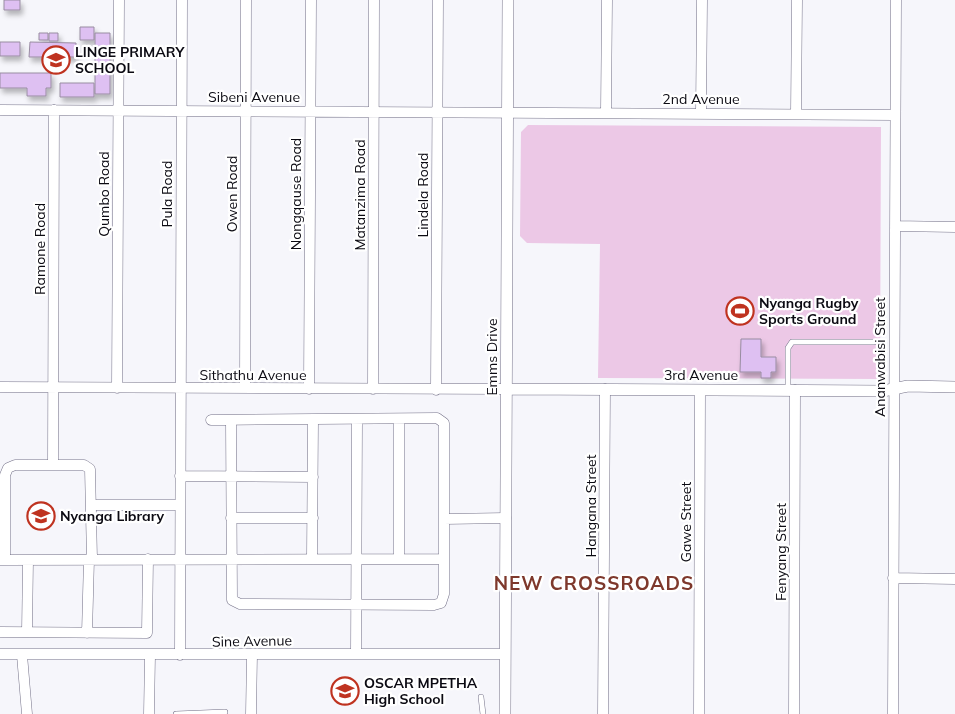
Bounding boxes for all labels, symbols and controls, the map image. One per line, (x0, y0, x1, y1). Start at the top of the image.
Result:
place label: LINGE PRIMARY SCHOOL (75, 43, 185, 77)
school or university icon: LINGE PRIMARY SCHOOL (41, 45, 71, 75)
street label: Sibeni Avenue (208, 88, 300, 106)
street label: 2nd Avenue (662, 90, 740, 108)
street label: Nongqause Road (287, 138, 305, 250)
street label: Matanzima Road (351, 139, 369, 251)
street label: Qumbo Road (95, 151, 113, 237)
street label: Lindela Road (414, 153, 432, 237)
street label: Owen Road (223, 156, 241, 232)
street label: Pula Road (158, 161, 176, 227)
street label: Ramone Road (31, 203, 49, 295)
place label: Nyanga Rugby Sports Ground (759, 294, 859, 328)
sports icon: Nyanga Rugby Sports Ground (725, 296, 755, 326)
street label: Ananwabisi Street (871, 297, 889, 417)
street label: Emms Drive (483, 318, 501, 396)
street label: Sithathu Avenue (199, 366, 307, 384)
street label: 3rd Avenue (664, 366, 738, 384)
street label: Hangana Street (582, 454, 600, 558)
street label: Gawe Street (677, 482, 695, 562)
school or university icon: Nyanga Library (26, 501, 56, 531)
street label: Fenyang Street (772, 503, 790, 601)
place label: Nyanga Library (60, 507, 165, 525)
district label: NEW CROSSROADS (494, 571, 694, 595)
street label: Sine Avenue (212, 631, 292, 651)
place label: OSCAR MPETHA High School (364, 674, 478, 708)
school or university icon: OSCAR MPETHA High School (330, 676, 360, 706)

